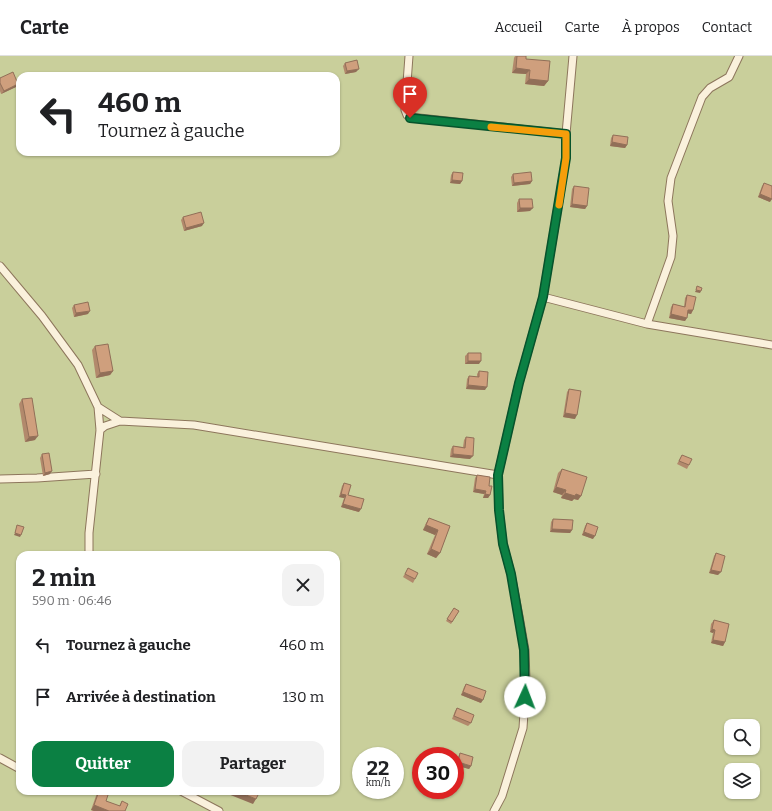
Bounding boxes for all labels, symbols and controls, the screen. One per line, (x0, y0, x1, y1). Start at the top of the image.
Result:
text: Carte (20, 16, 69, 39)
text: Accueil (495, 19, 543, 36)
text: Carte (565, 19, 600, 36)
text: À propos (622, 19, 680, 36)
text: Contact (702, 19, 752, 36)
pin (393, 77, 427, 118)
icon: arrive (399, 83, 421, 105)
text: 460 m (98, 86, 181, 119)
icon: left (32, 88, 84, 140)
text: Tournez à gauche (98, 120, 245, 142)
text: 2 min (32, 564, 96, 592)
button: close (282, 564, 324, 606)
text: 590 m · 06:46 (32, 593, 112, 608)
icon: left (32, 634, 54, 656)
text: Tournez à gauche (66, 636, 191, 654)
text: 460 m (280, 636, 324, 654)
position arrow (504, 676, 546, 718)
icon: arrive (32, 686, 54, 708)
text: Arrivée à destination (66, 688, 216, 706)
text: 130 m (282, 688, 324, 706)
map controls (724, 719, 760, 799)
button: search (724, 719, 760, 755)
button: Quitter (32, 741, 174, 787)
button: Partager (182, 741, 324, 787)
speed limit sign: 30 (412, 747, 464, 799)
text: 22 (367, 756, 389, 780)
button: layers (724, 763, 760, 799)
text: km/h (366, 777, 390, 789)

